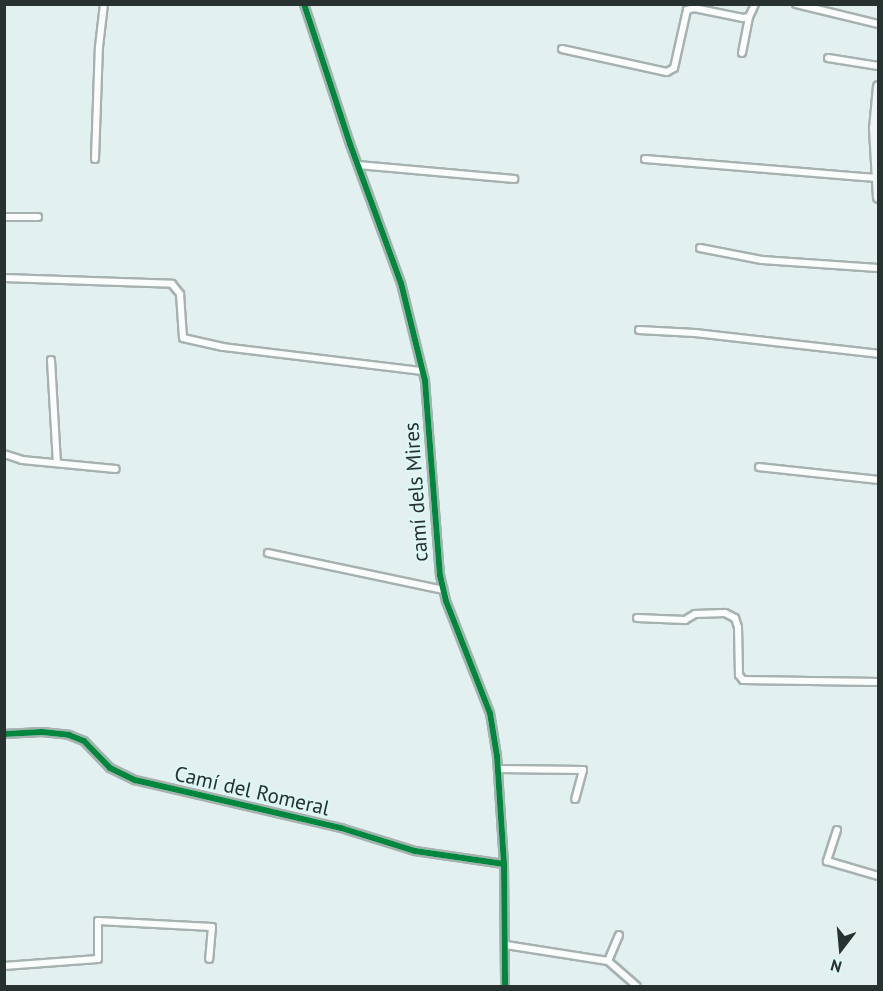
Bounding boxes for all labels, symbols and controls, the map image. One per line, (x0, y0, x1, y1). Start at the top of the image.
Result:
street label: camí dels Mires (399, 421, 433, 563)
street label: Camí del Romeral (172, 761, 332, 821)
north arrow (811, 919, 871, 979)
text: N (828, 955, 844, 977)

